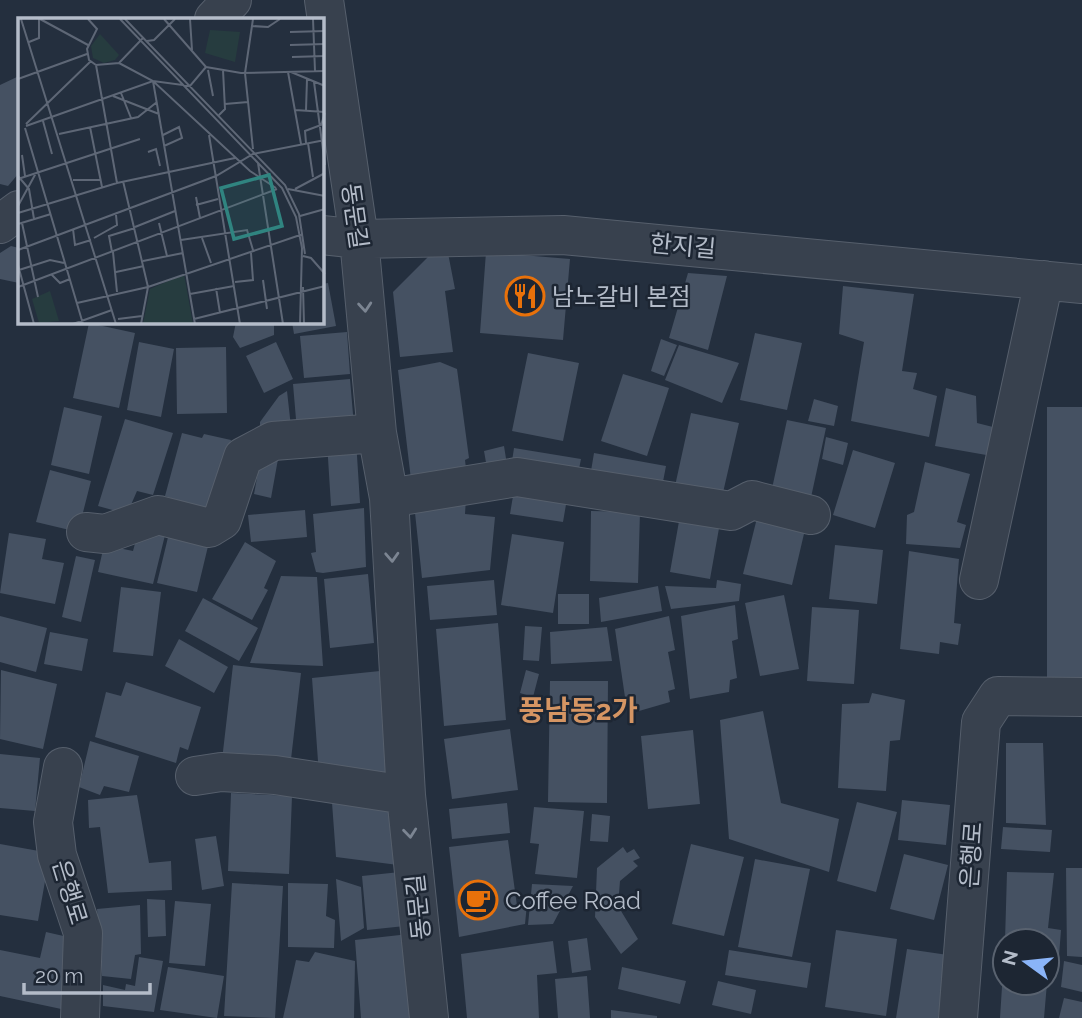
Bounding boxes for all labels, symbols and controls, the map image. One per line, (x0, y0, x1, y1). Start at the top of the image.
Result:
inset map (18, 18, 324, 324)
street label: 동문길 (336, 181, 374, 251)
street label: 한지길 (649, 229, 717, 263)
restaurant icon: 남노갈비 본점 (504, 275, 546, 317)
place label: 남노갈비 본점 (552, 282, 691, 311)
one-way arrow (358, 301, 373, 312)
one-way arrow (384, 552, 399, 563)
district label: 풍남동2가 (519, 694, 638, 727)
street label: 은행로 (954, 821, 988, 889)
one-way arrow (403, 827, 418, 839)
street label: 은행로 (46, 856, 94, 928)
street label: 동문길 (400, 873, 436, 941)
cafe icon: Coffee Road (457, 879, 499, 921)
place label: Coffee Road (505, 886, 641, 915)
north arrow (991, 927, 1061, 997)
text: N (997, 948, 1022, 967)
scale bar (24, 951, 150, 995)
text: 20 m (35, 963, 83, 988)

